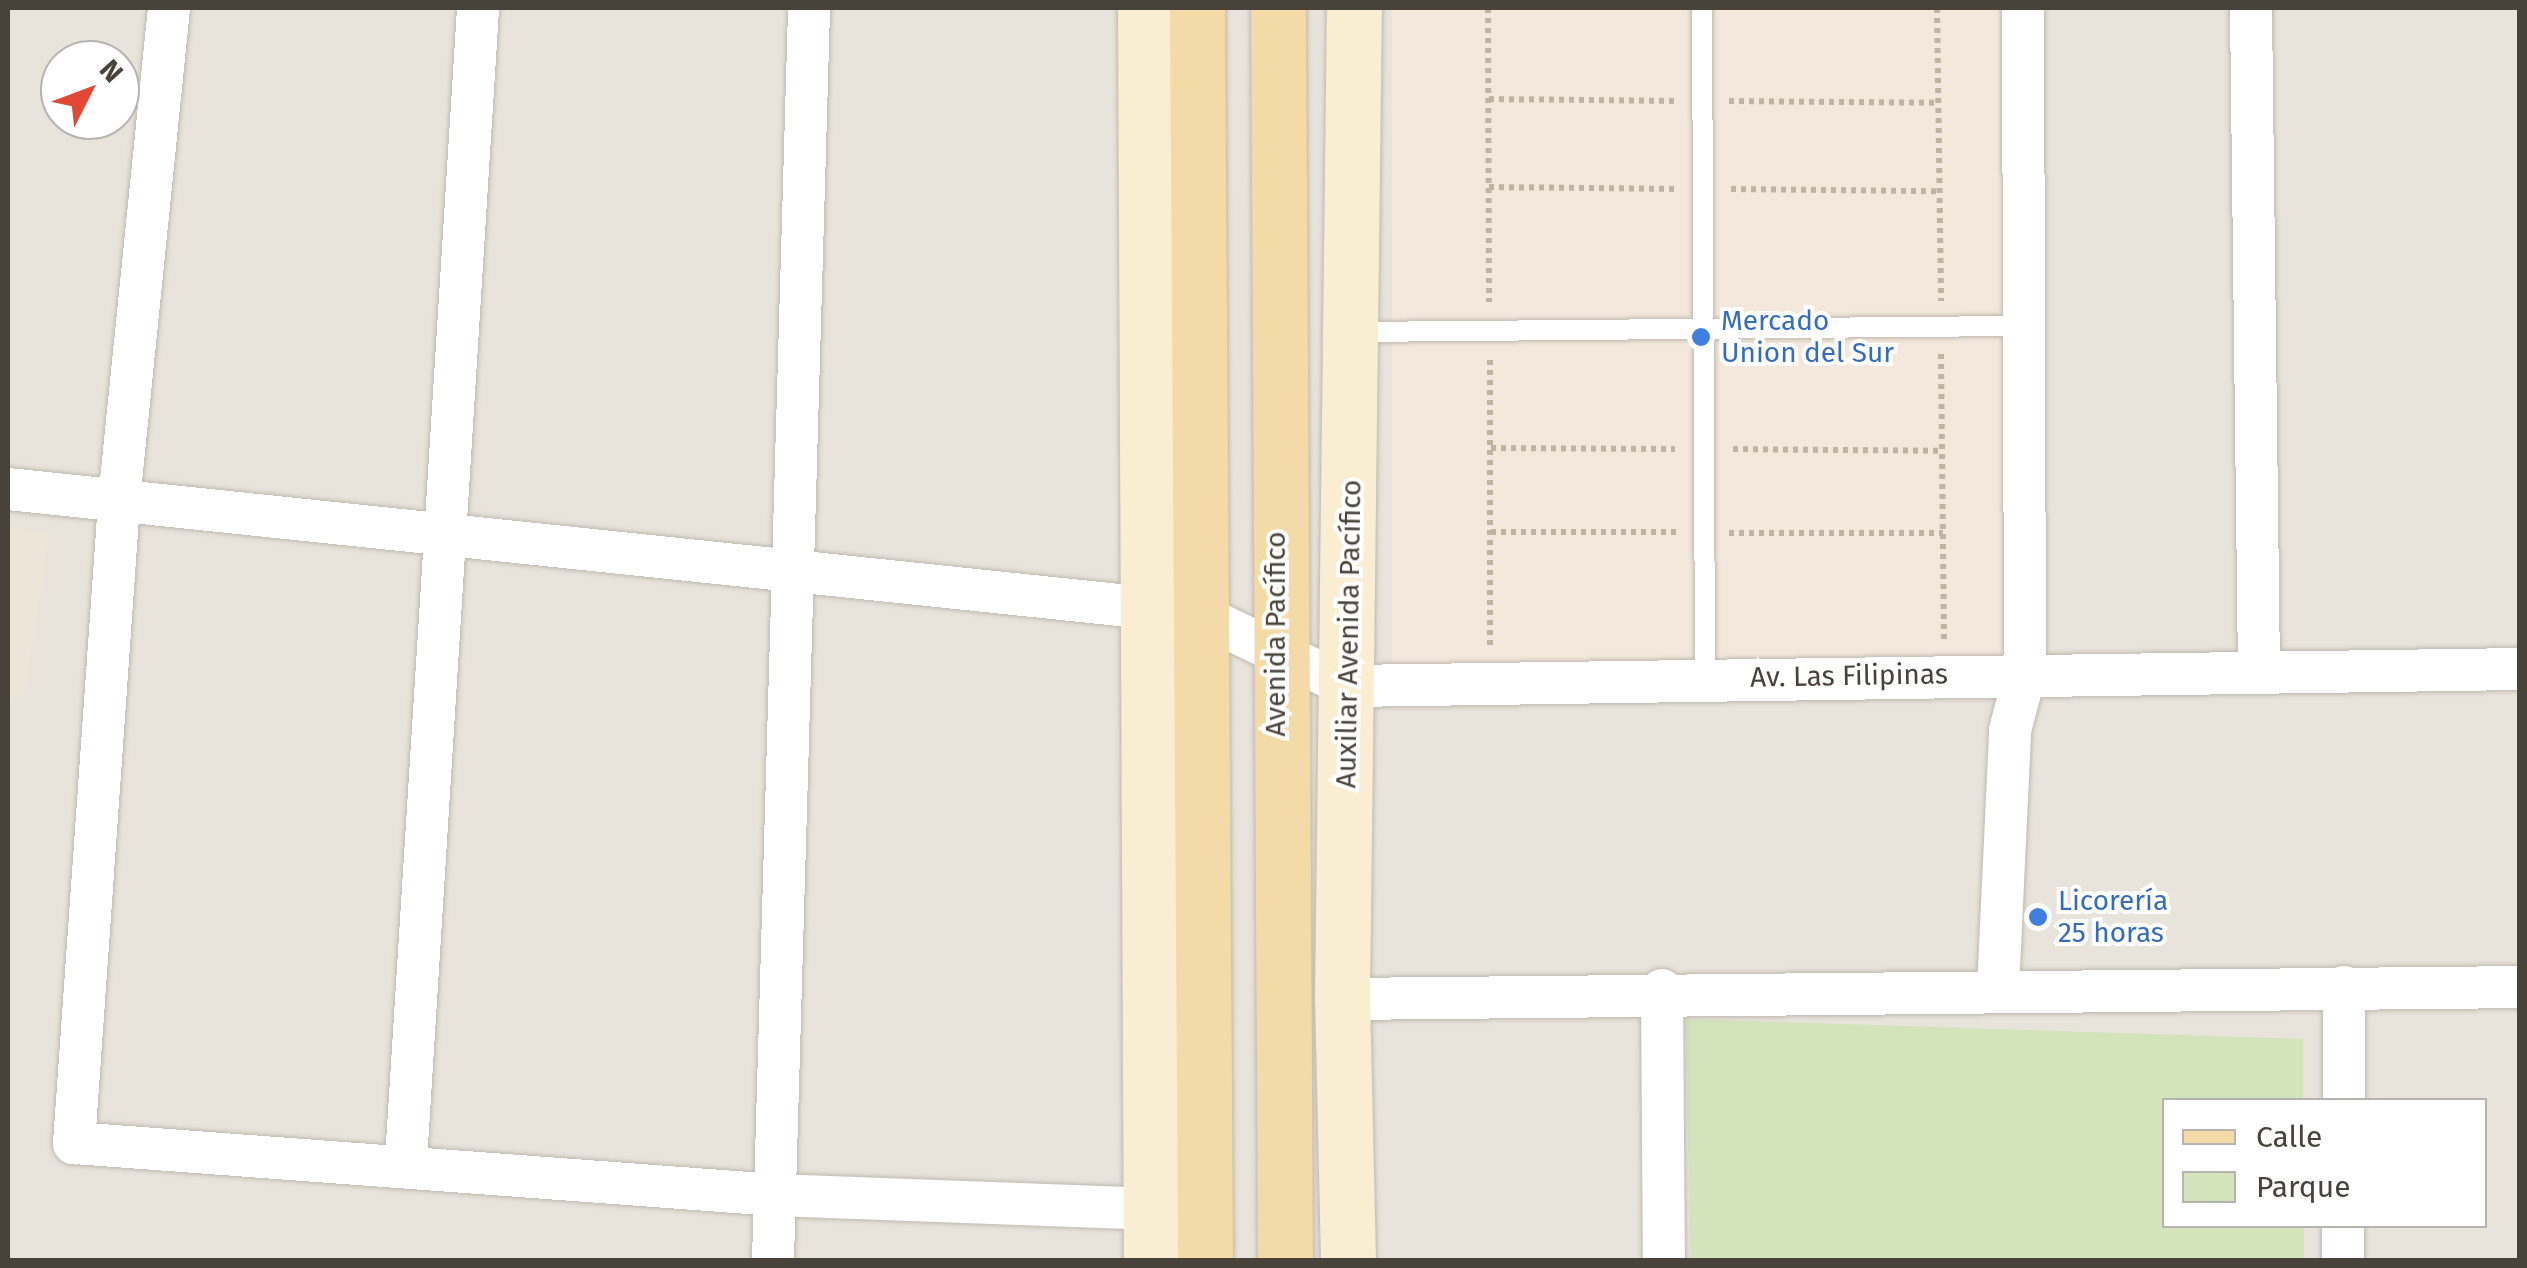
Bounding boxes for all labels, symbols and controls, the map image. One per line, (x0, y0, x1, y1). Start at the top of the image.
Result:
north arrow (40, 40, 140, 140)
text: N (93, 53, 130, 89)
place label: Mercado Union del Sur (1721, 304, 1894, 370)
marker: Mercado Union del Sur (1690, 326, 1712, 348)
street label: Auxiliar Avenida Pacífico (1330, 479, 1368, 789)
street label: Avenida Pacífico (1259, 531, 1293, 737)
street label: Av. Las Filipinas (1750, 657, 1948, 695)
place label: Licorería 25 horas (2058, 884, 2168, 950)
marker: Licorería 25 horas (2027, 906, 2049, 928)
legend (2162, 1098, 2487, 1228)
text: Calle (2256, 1119, 2322, 1155)
text: Parque (2256, 1169, 2351, 1205)

